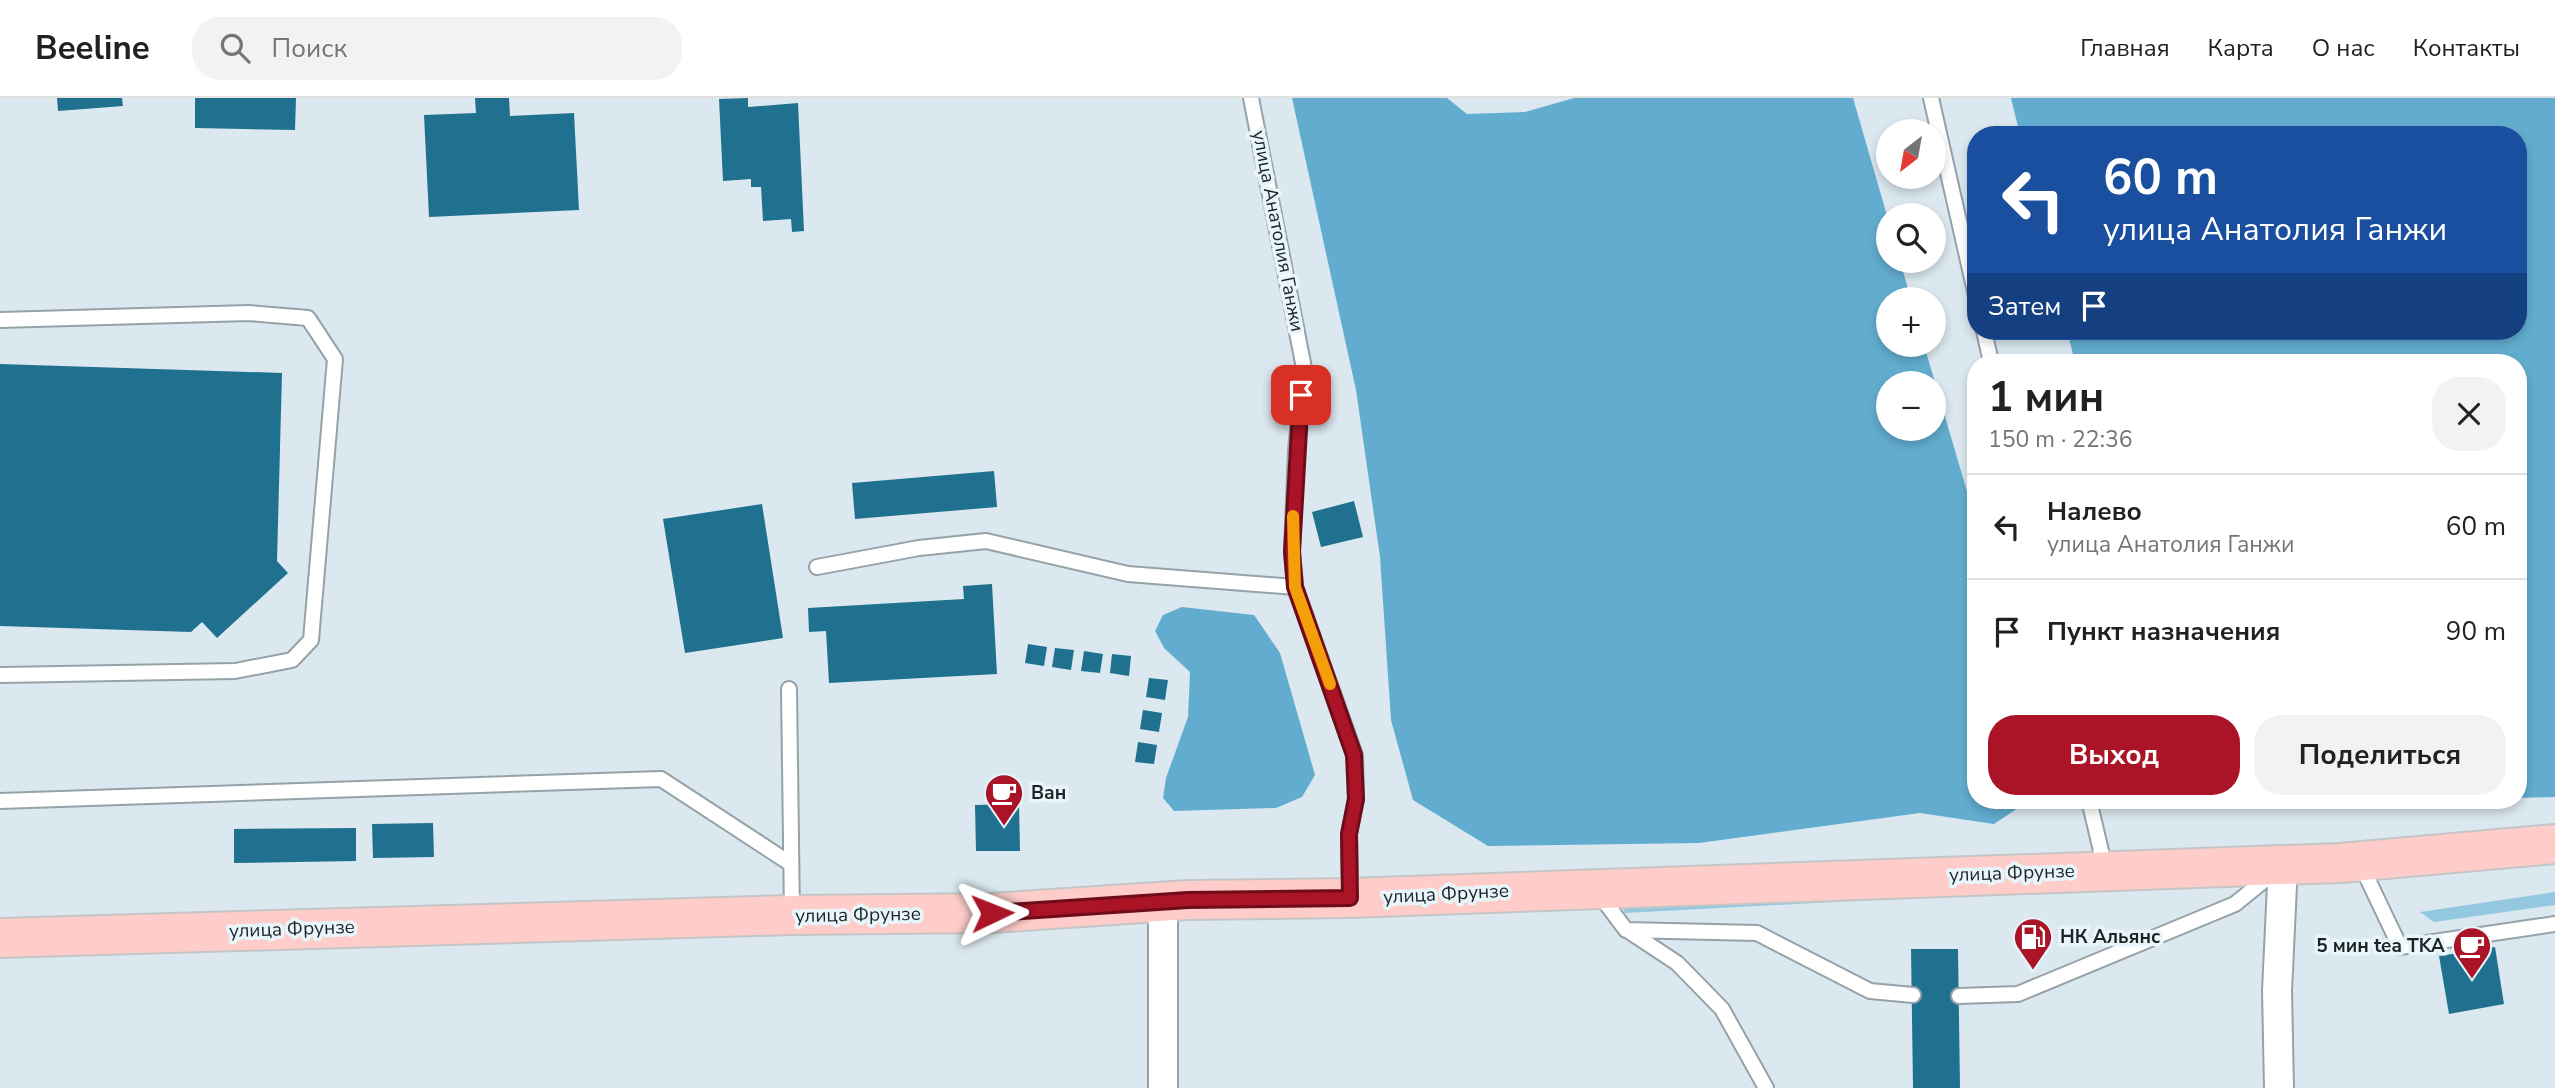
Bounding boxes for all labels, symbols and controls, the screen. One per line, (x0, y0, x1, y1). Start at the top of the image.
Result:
search box (192, 17, 682, 80)
text: Beeline (35, 26, 150, 71)
icon: search (216, 29, 254, 67)
text: Поиск (272, 31, 347, 66)
text: Главная (2080, 32, 2170, 64)
text: Карта (2208, 32, 2274, 64)
text: О нас (2312, 32, 2375, 64)
text: Контакты (2413, 32, 2520, 64)
north arrow (1876, 119, 1946, 189)
map controls (1876, 119, 1946, 441)
street label: улица Анатолия Ганжи (1246, 128, 1310, 334)
text: 60 m (2103, 144, 2218, 211)
icon: left (1988, 154, 2079, 245)
button: search (1876, 203, 1946, 273)
text: улица Анатолия Ганжи (2103, 208, 2447, 251)
button: + (1876, 287, 1946, 357)
icon: arrive (2075, 287, 2113, 325)
text: Затем (1988, 289, 2061, 324)
pin (1271, 365, 1331, 425)
text: 1 мин (1988, 369, 2104, 426)
button: − (1876, 371, 1946, 441)
icon: arrive (1282, 376, 1320, 414)
button: close (2432, 377, 2506, 451)
text: 150 m · 22:36 (1988, 424, 2133, 455)
text: Налево (2047, 494, 2142, 529)
icon: left (1988, 508, 2026, 546)
text: 60 m (2446, 509, 2506, 544)
text: улица Анатолия Ганжи (2047, 529, 2294, 560)
icon: arrive (1988, 613, 2026, 651)
text: Пункт назначения (2047, 614, 2280, 649)
text: 90 m (2446, 614, 2506, 649)
button: Выход (1988, 715, 2240, 795)
button: Поделиться (2254, 715, 2506, 795)
cafe icon: Ван (983, 772, 1025, 827)
place label: Ван (1031, 780, 1066, 806)
street label: улица Фрунзе (1949, 858, 2075, 888)
position arrow (955, 876, 1029, 950)
street label: улица Фрунзе (1382, 878, 1510, 910)
street label: улица Фрунзе (795, 901, 921, 929)
street label: улица Фрунзе (229, 914, 355, 944)
fuel station icon: НК Альянс (2012, 916, 2054, 971)
place label: НК Альянс (2060, 924, 2160, 950)
cafe icon: 5 мин tea TKA (2451, 925, 2493, 980)
place label: 5 мин tea TKA (2316, 933, 2446, 959)

